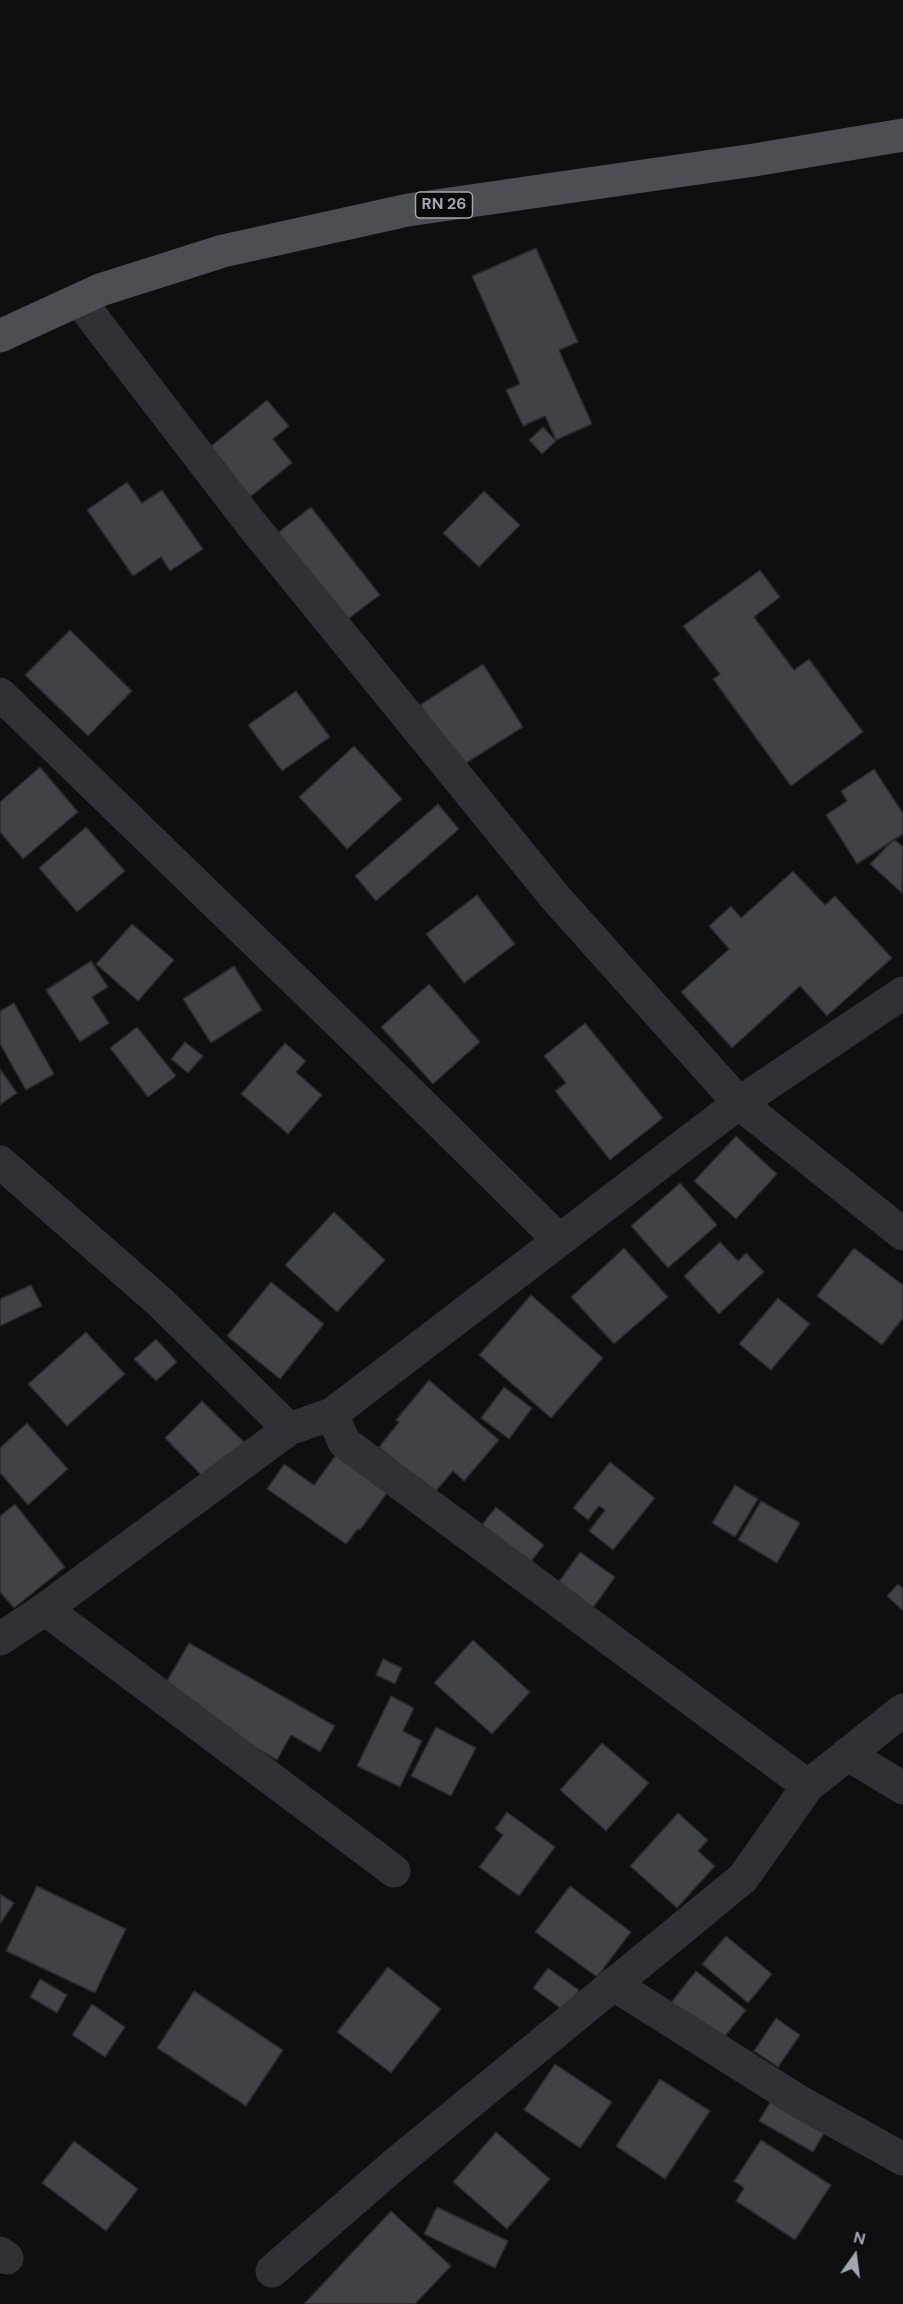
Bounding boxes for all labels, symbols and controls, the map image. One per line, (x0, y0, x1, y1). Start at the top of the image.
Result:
road number: RN 26 (416, 192, 472, 218)
north arrow (825, 2226, 885, 2286)
text: N (851, 2226, 868, 2250)

